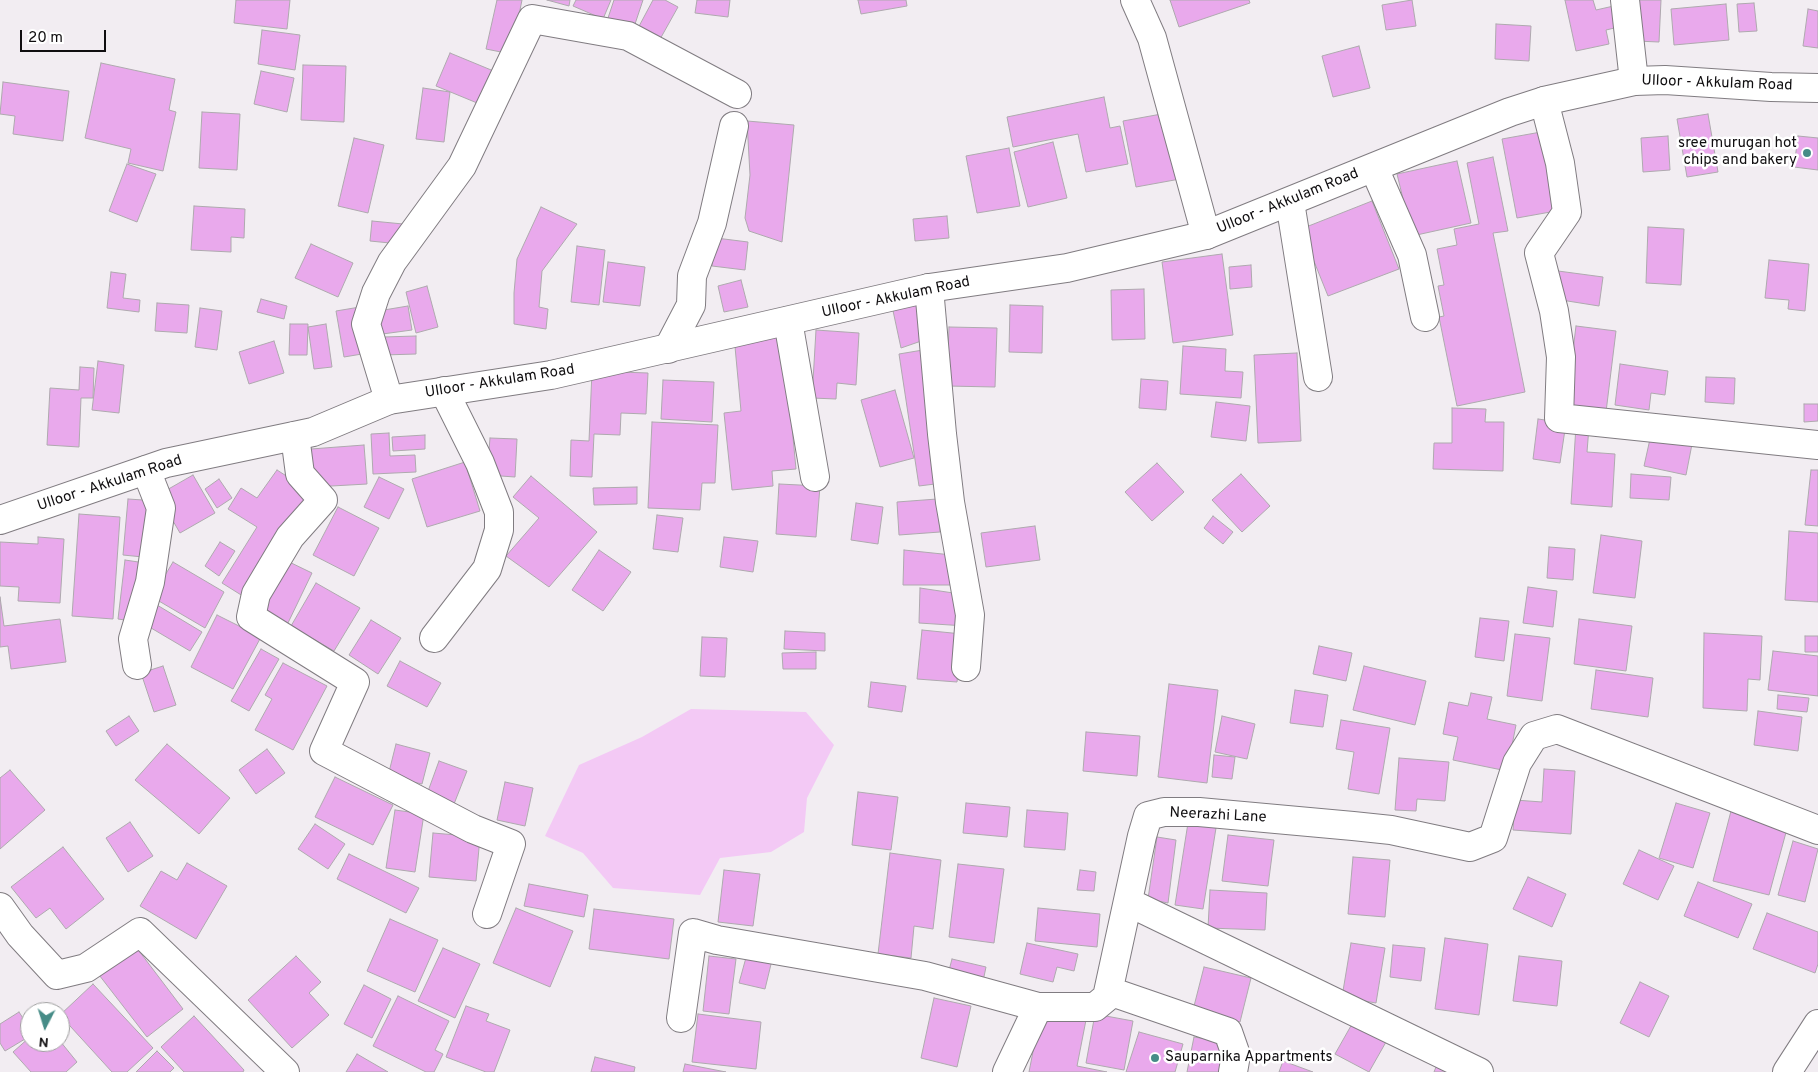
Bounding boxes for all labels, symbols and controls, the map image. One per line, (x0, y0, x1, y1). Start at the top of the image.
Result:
scale bar (22, 20, 109, 52)
text: 20 m (28, 29, 63, 48)
street label: Ulloor - Akkulam Road (1641, 72, 1793, 96)
place label: sree murugan hot chips and bakery (1678, 135, 1797, 170)
marker: sree murugan hot chips and bakery (1801, 147, 1813, 159)
street label: Ulloor - Akkulam Road (1214, 165, 1362, 239)
street label: Ulloor - Akkulam Road (820, 273, 972, 323)
street label: Ulloor - Akkulam Road (424, 361, 576, 403)
street label: Ulloor - Akkulam Road (35, 452, 185, 516)
street label: Neerazhi Lane (1169, 804, 1267, 828)
north arrow (20, 1002, 70, 1052)
text: N (38, 1033, 49, 1050)
place label: Sauparnika Appartments (1165, 1049, 1333, 1067)
marker: Sauparnika Appartments (1149, 1052, 1161, 1064)

